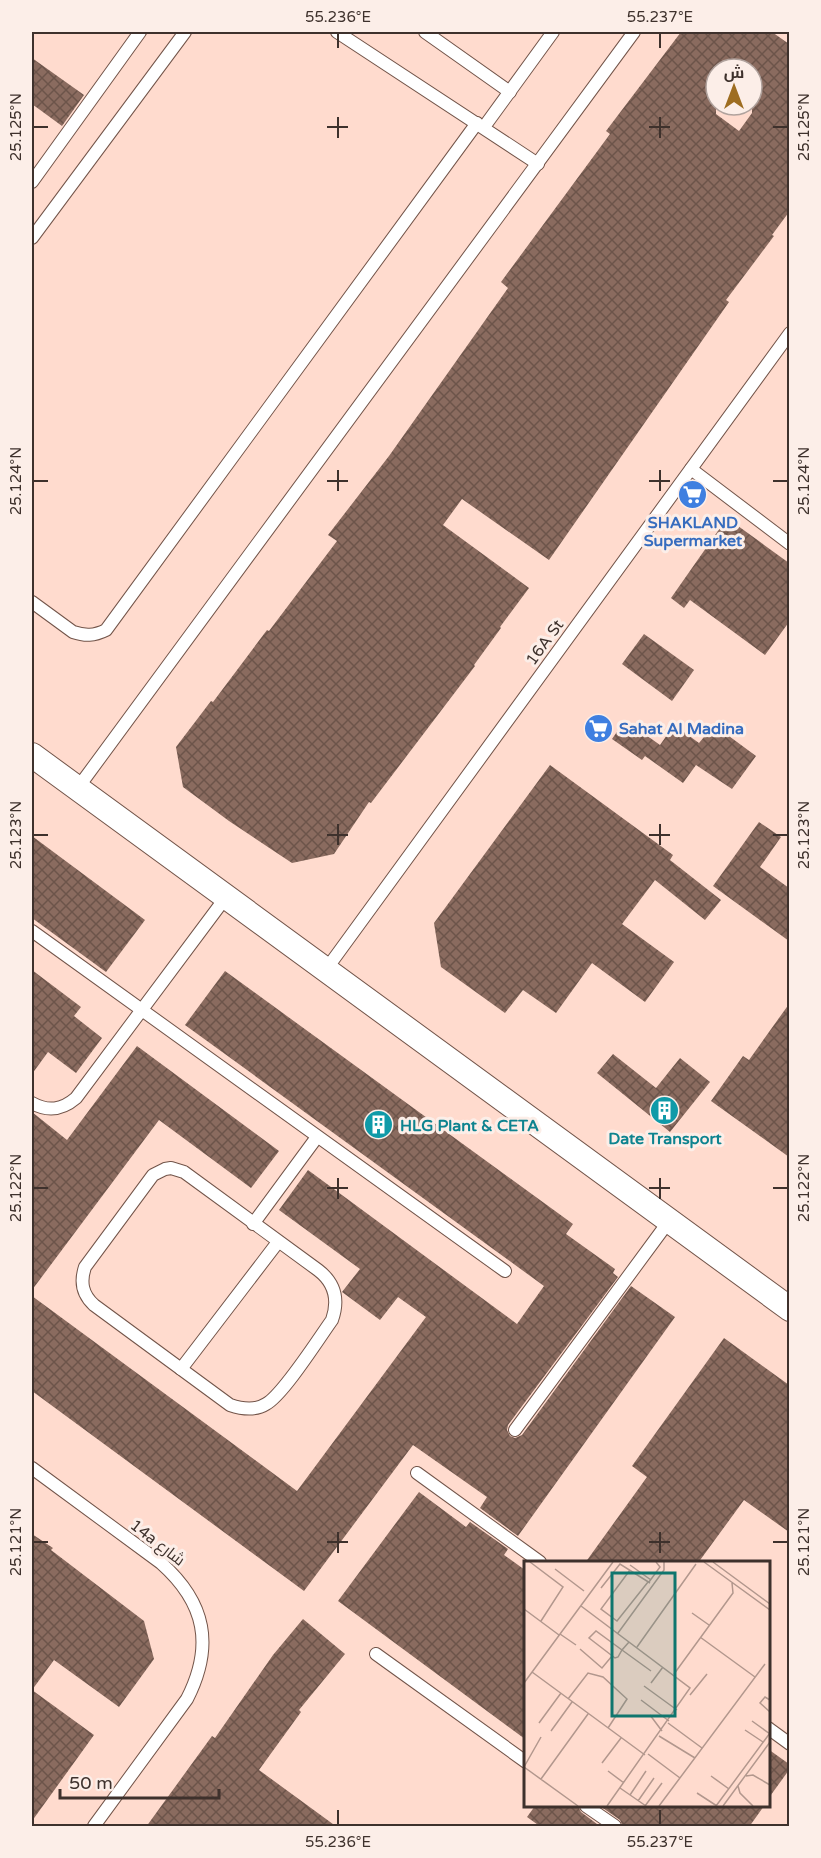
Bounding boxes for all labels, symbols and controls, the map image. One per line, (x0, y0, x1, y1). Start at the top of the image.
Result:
text: 55.236°E (305, 8, 371, 26)
text: 55.237°E (627, 8, 693, 26)
north arrow (704, 57, 764, 117)
text: ش (724, 63, 744, 83)
text: 25.125°N (7, 93, 25, 161)
text: 25.125°N (795, 93, 813, 161)
text: 25.124°N (7, 447, 25, 515)
text: 25.124°N (795, 447, 813, 515)
supermarket icon: SHAKLAND Supermarket (677, 478, 709, 510)
place label: SHAKLAND Supermarket (644, 513, 743, 551)
street label: 16A St (521, 616, 568, 669)
supermarket icon: Sahat Al Madina (582, 712, 614, 744)
place label: Sahat Al Madina (619, 719, 744, 739)
text: 25.123°N (7, 801, 25, 869)
text: 25.123°N (795, 801, 813, 869)
building icon: Date Transport (649, 1094, 681, 1126)
building icon: HLG Plant & CETA (363, 1109, 395, 1141)
place label: HLG Plant & CETA (400, 1116, 539, 1136)
place label: Date Transport (608, 1129, 723, 1149)
text: 25.122°N (7, 1154, 25, 1222)
text: 25.122°N (795, 1154, 813, 1222)
text: 25.121°N (7, 1508, 25, 1576)
text: 25.121°N (795, 1508, 813, 1576)
street label: 14a شارع (125, 1515, 189, 1571)
inset map (524, 1561, 770, 1807)
scale bar (60, 1762, 219, 1800)
text: 50 m (69, 1772, 113, 1794)
text: 55.236°E (305, 1833, 371, 1851)
text: 55.237°E (627, 1833, 693, 1851)

